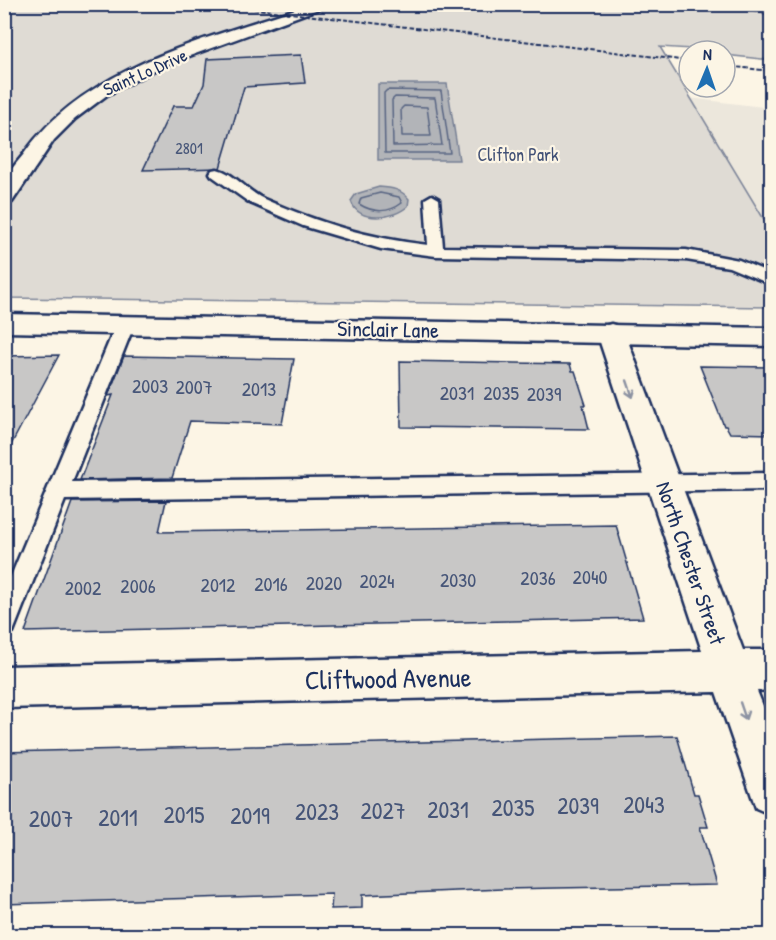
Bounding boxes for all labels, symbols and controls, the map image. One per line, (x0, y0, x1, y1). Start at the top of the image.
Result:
north arrow (677, 39, 737, 99)
street label: Saint Lo Drive (99, 42, 191, 102)
text: N (703, 43, 713, 65)
house number: 2801 (175, 137, 203, 159)
park label: Clifton Park (478, 142, 559, 167)
street label: Sinclair Lane (337, 313, 439, 345)
house number: 2003 (132, 372, 168, 399)
house number: 2007 (175, 373, 213, 400)
house number: 2013 (242, 375, 276, 402)
house number: 2031 (440, 379, 474, 406)
house number: 2035 (483, 379, 519, 406)
one-way arrow (626, 379, 637, 398)
house number: 2039 (527, 380, 561, 407)
street label: North Chester Street (649, 478, 733, 649)
house number: 2040 (573, 563, 607, 590)
house number: 2036 (520, 564, 556, 591)
house number: 2030 (440, 566, 476, 593)
house number: 2024 (359, 567, 395, 594)
house number: 2020 (306, 569, 342, 596)
house number: 2016 (254, 570, 288, 597)
house number: 2012 (201, 571, 236, 598)
house number: 2006 (120, 572, 156, 599)
house number: 2002 (65, 574, 102, 601)
street label: Cliftwood Avenue (304, 659, 472, 697)
one-way arrow (739, 701, 750, 720)
house number: 2043 (623, 788, 665, 820)
house number: 2039 (557, 789, 599, 821)
house number: 2035 (492, 791, 534, 823)
house number: 2031 (427, 793, 469, 825)
house number: 2027 (360, 794, 406, 826)
house number: 2023 (295, 795, 339, 827)
house number: 2015 (164, 798, 204, 830)
house number: 2019 (230, 799, 270, 831)
house number: 2011 (98, 801, 138, 833)
house number: 2007 (29, 802, 73, 834)

